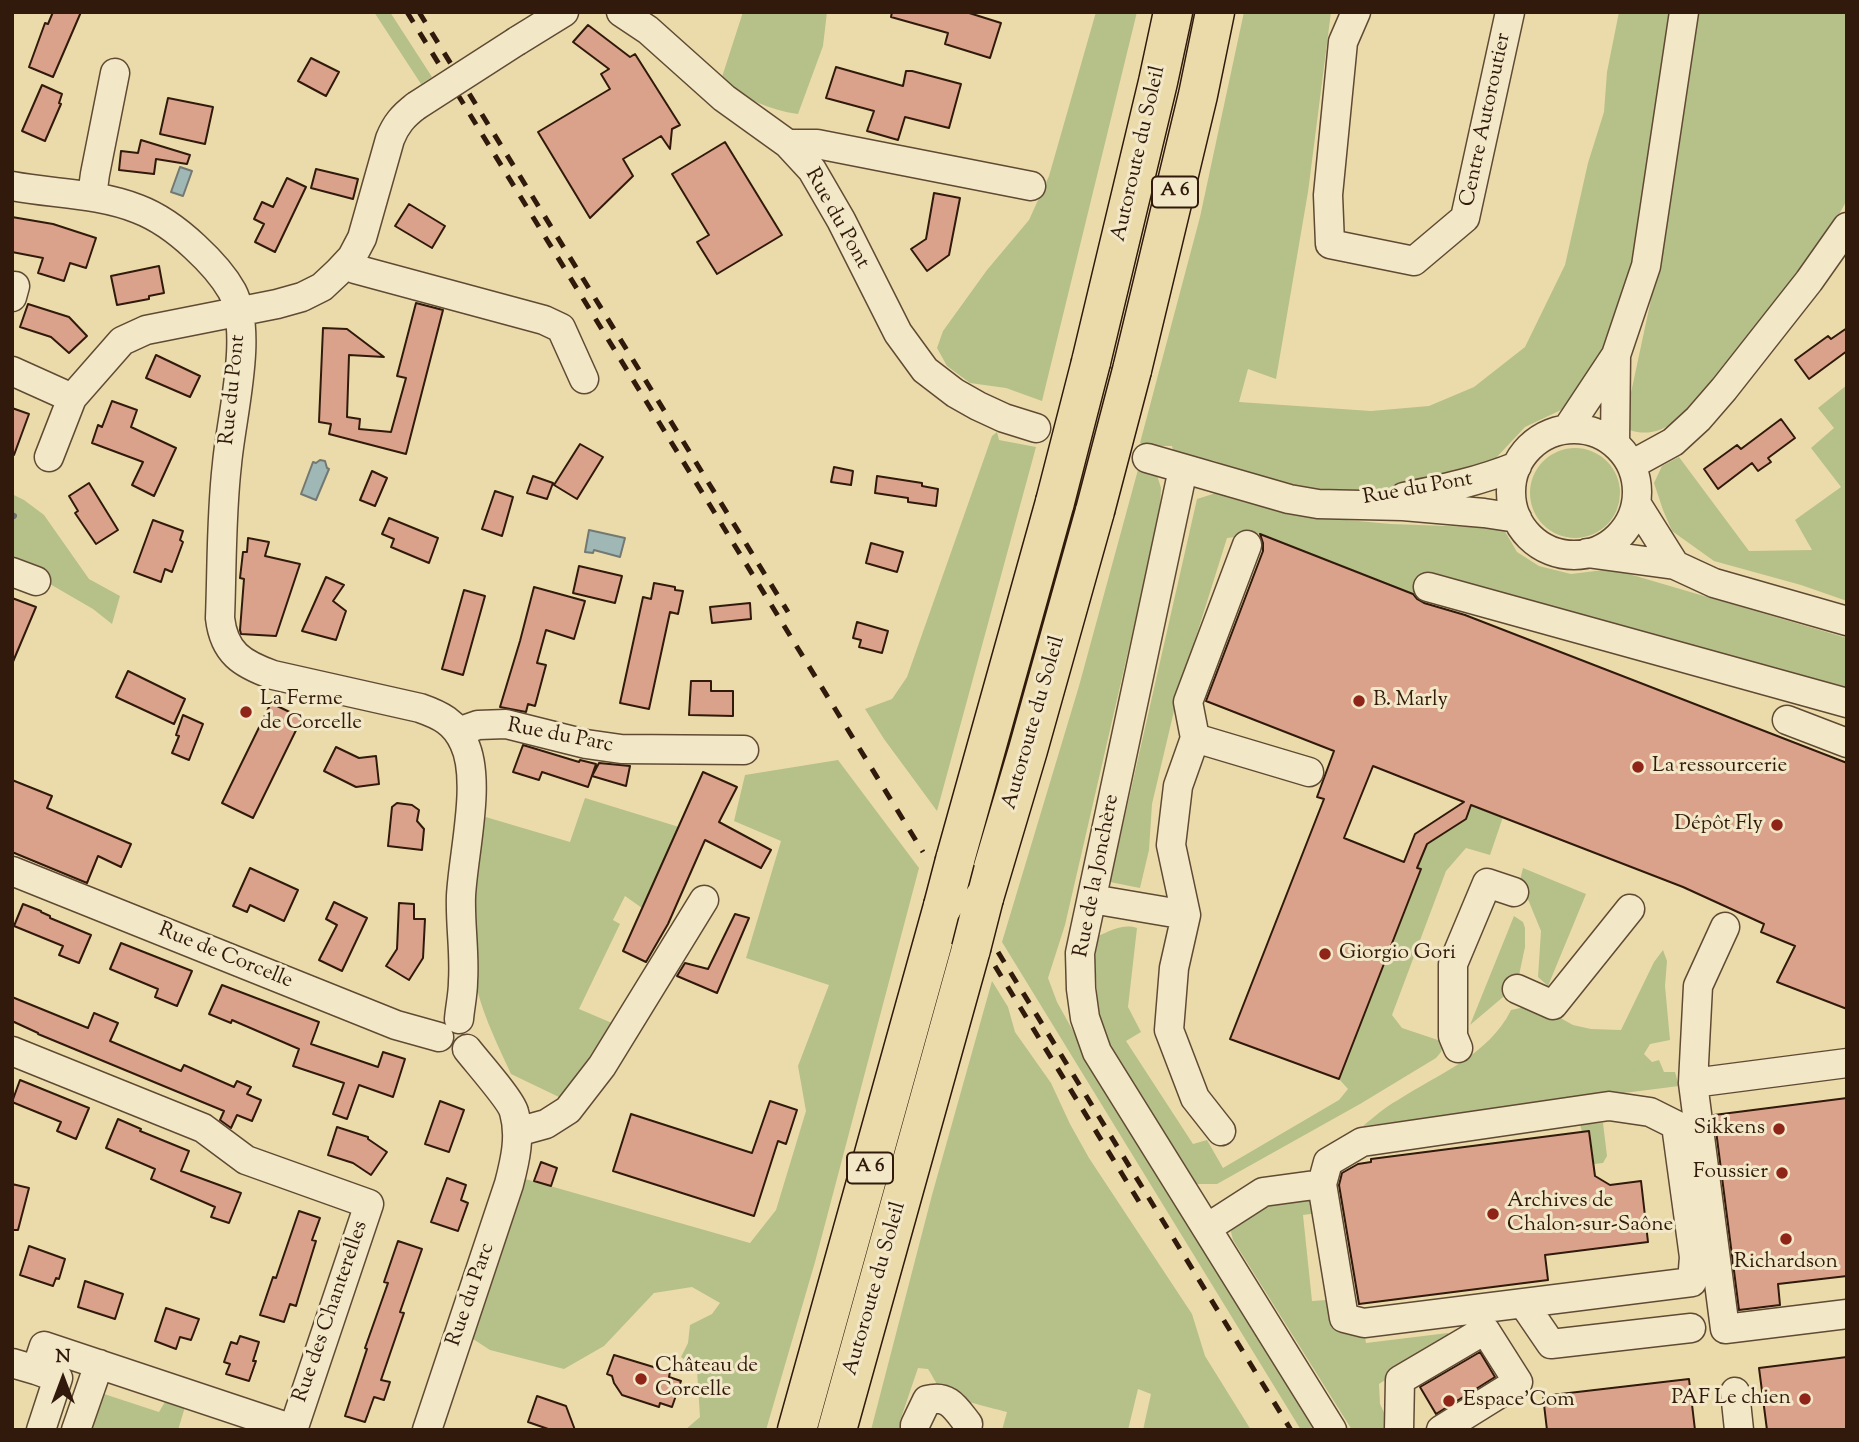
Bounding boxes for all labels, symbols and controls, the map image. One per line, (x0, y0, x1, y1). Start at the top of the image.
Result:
street label: Centre Autoroutier (1456, 31, 1518, 209)
street label: Autoroute du Soleil (1108, 64, 1172, 244)
street label: Rue du Pont (798, 164, 874, 274)
road number: A 6 (1152, 176, 1198, 208)
street label: Rue du Pont (216, 334, 252, 446)
street label: Rue du Pont (1361, 468, 1475, 512)
street label: Autoroute du Soleil (998, 633, 1072, 813)
place label: La Ferme de Corcelle (260, 687, 362, 737)
place label: B. Marly (1373, 688, 1448, 714)
marker: B. Marly (1351, 693, 1367, 709)
marker: La Ferme de Corcelle (238, 704, 254, 720)
street label: Rue du Parc (505, 714, 615, 760)
place label: La ressourcerie (1652, 754, 1787, 780)
marker: La ressourcerie (1630, 759, 1646, 775)
street label: Rue de la Jonchère (1070, 792, 1126, 960)
place label: Dépôt Fly (1674, 812, 1763, 838)
marker: Dépôt Fly (1769, 817, 1785, 833)
street label: Rue de Corcelle (154, 919, 296, 995)
place label: Giorgio Gori (1339, 941, 1456, 967)
marker: Giorgio Gori (1317, 946, 1333, 962)
place label: Sikkens (1694, 1116, 1765, 1142)
marker: Sikkens (1771, 1121, 1787, 1137)
road number: A 6 (847, 1152, 893, 1184)
place label: Foussier (1693, 1160, 1768, 1186)
marker: Foussier (1774, 1165, 1790, 1181)
place label: Archives de Chalon-sur-Saône (1507, 1189, 1673, 1239)
street label: Autoroute du Soleil (839, 1199, 913, 1379)
marker: Archives de Chalon-sur-Saône (1485, 1206, 1501, 1222)
street label: Rue des Chanterelles (289, 1218, 375, 1406)
marker: Richardson (1778, 1231, 1794, 1247)
street label: Rue du Parc (443, 1240, 501, 1350)
place label: Richardson (1734, 1250, 1838, 1276)
north arrow (28, 1344, 98, 1414)
text: N (55, 1344, 71, 1371)
place label: Château de Corcelle (655, 1354, 758, 1404)
marker: Château de Corcelle (633, 1371, 649, 1387)
place label: PAF Le chien (1671, 1386, 1791, 1412)
place label: Espace'Com (1463, 1388, 1575, 1414)
marker: PAF Le chien (1797, 1391, 1813, 1407)
marker: Espace'Com (1441, 1393, 1457, 1409)

